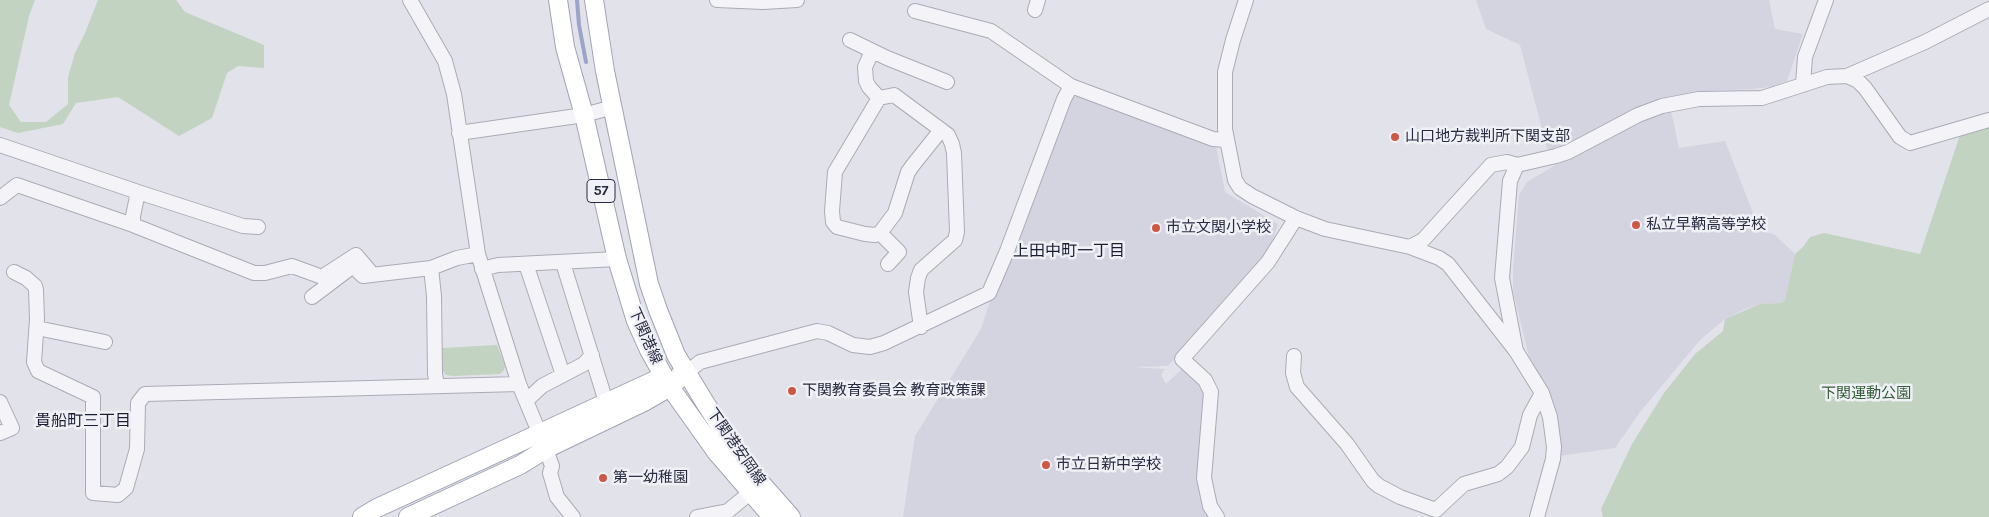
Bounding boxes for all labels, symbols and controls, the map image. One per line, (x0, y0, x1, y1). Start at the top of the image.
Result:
place label: 山口地方裁判所下関支部 (1405, 128, 1570, 146)
marker: 山口地方裁判所下関支部 (1389, 131, 1401, 143)
road number: 57 (587, 180, 615, 202)
place label: 私立早鞆高等学校 (1646, 216, 1766, 234)
place label: 市立文関小学校 (1166, 219, 1271, 237)
marker: 私立早鞆高等学校 (1630, 219, 1642, 231)
marker: 市立文関小学校 (1150, 222, 1162, 234)
district label: 上田中町一丁目 (1013, 241, 1125, 261)
street label: 下関港線 (625, 305, 665, 367)
place label: 下関教育委員会 教育政策課 (802, 382, 986, 400)
marker: 下関教育委員会 教育政策課 (786, 385, 798, 397)
park label: 下関運動公園 (1821, 385, 1911, 403)
street label: 下関港安岡線 (703, 405, 769, 489)
district label: 貴船町三丁目 (35, 411, 131, 431)
place label: 市立日新中学校 (1056, 456, 1161, 474)
marker: 市立日新中学校 (1040, 459, 1052, 471)
place label: 第一幼稚園 (613, 469, 688, 487)
marker: 第一幼稚園 (597, 472, 609, 484)

